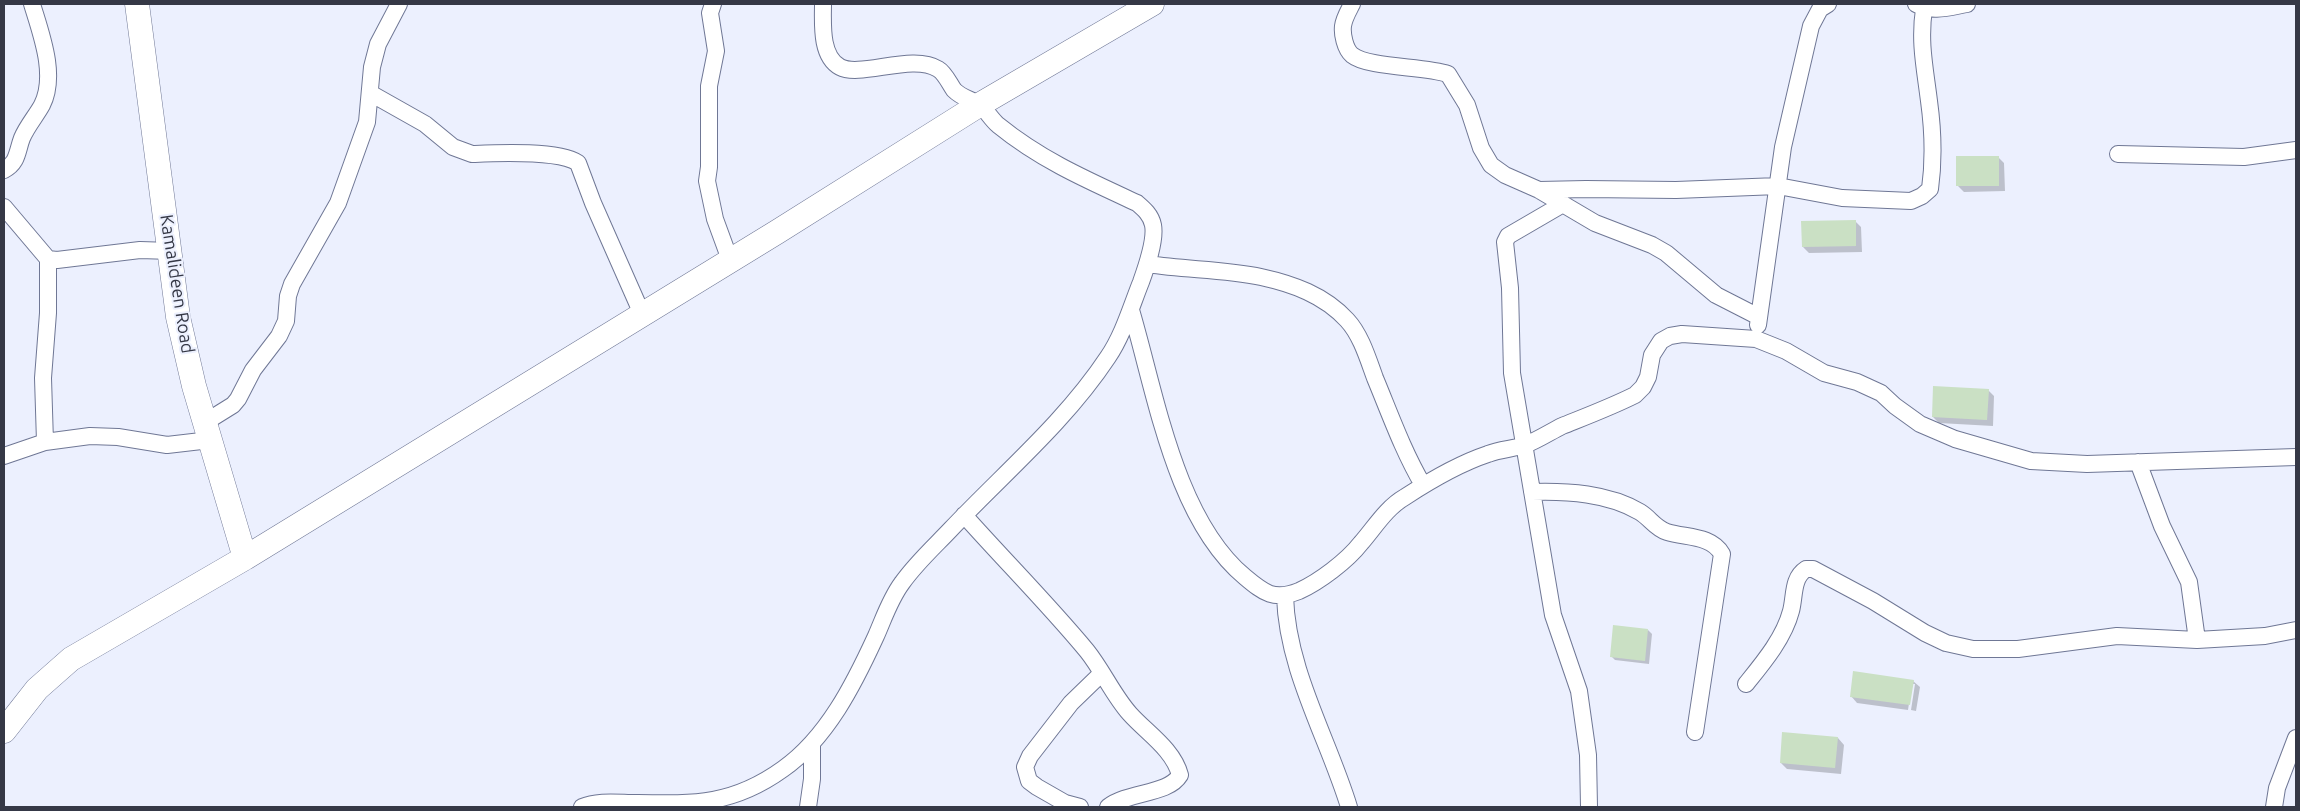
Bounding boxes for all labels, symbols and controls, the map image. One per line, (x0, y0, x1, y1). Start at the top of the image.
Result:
street label: Kamalideen Road (155, 213, 199, 355)

